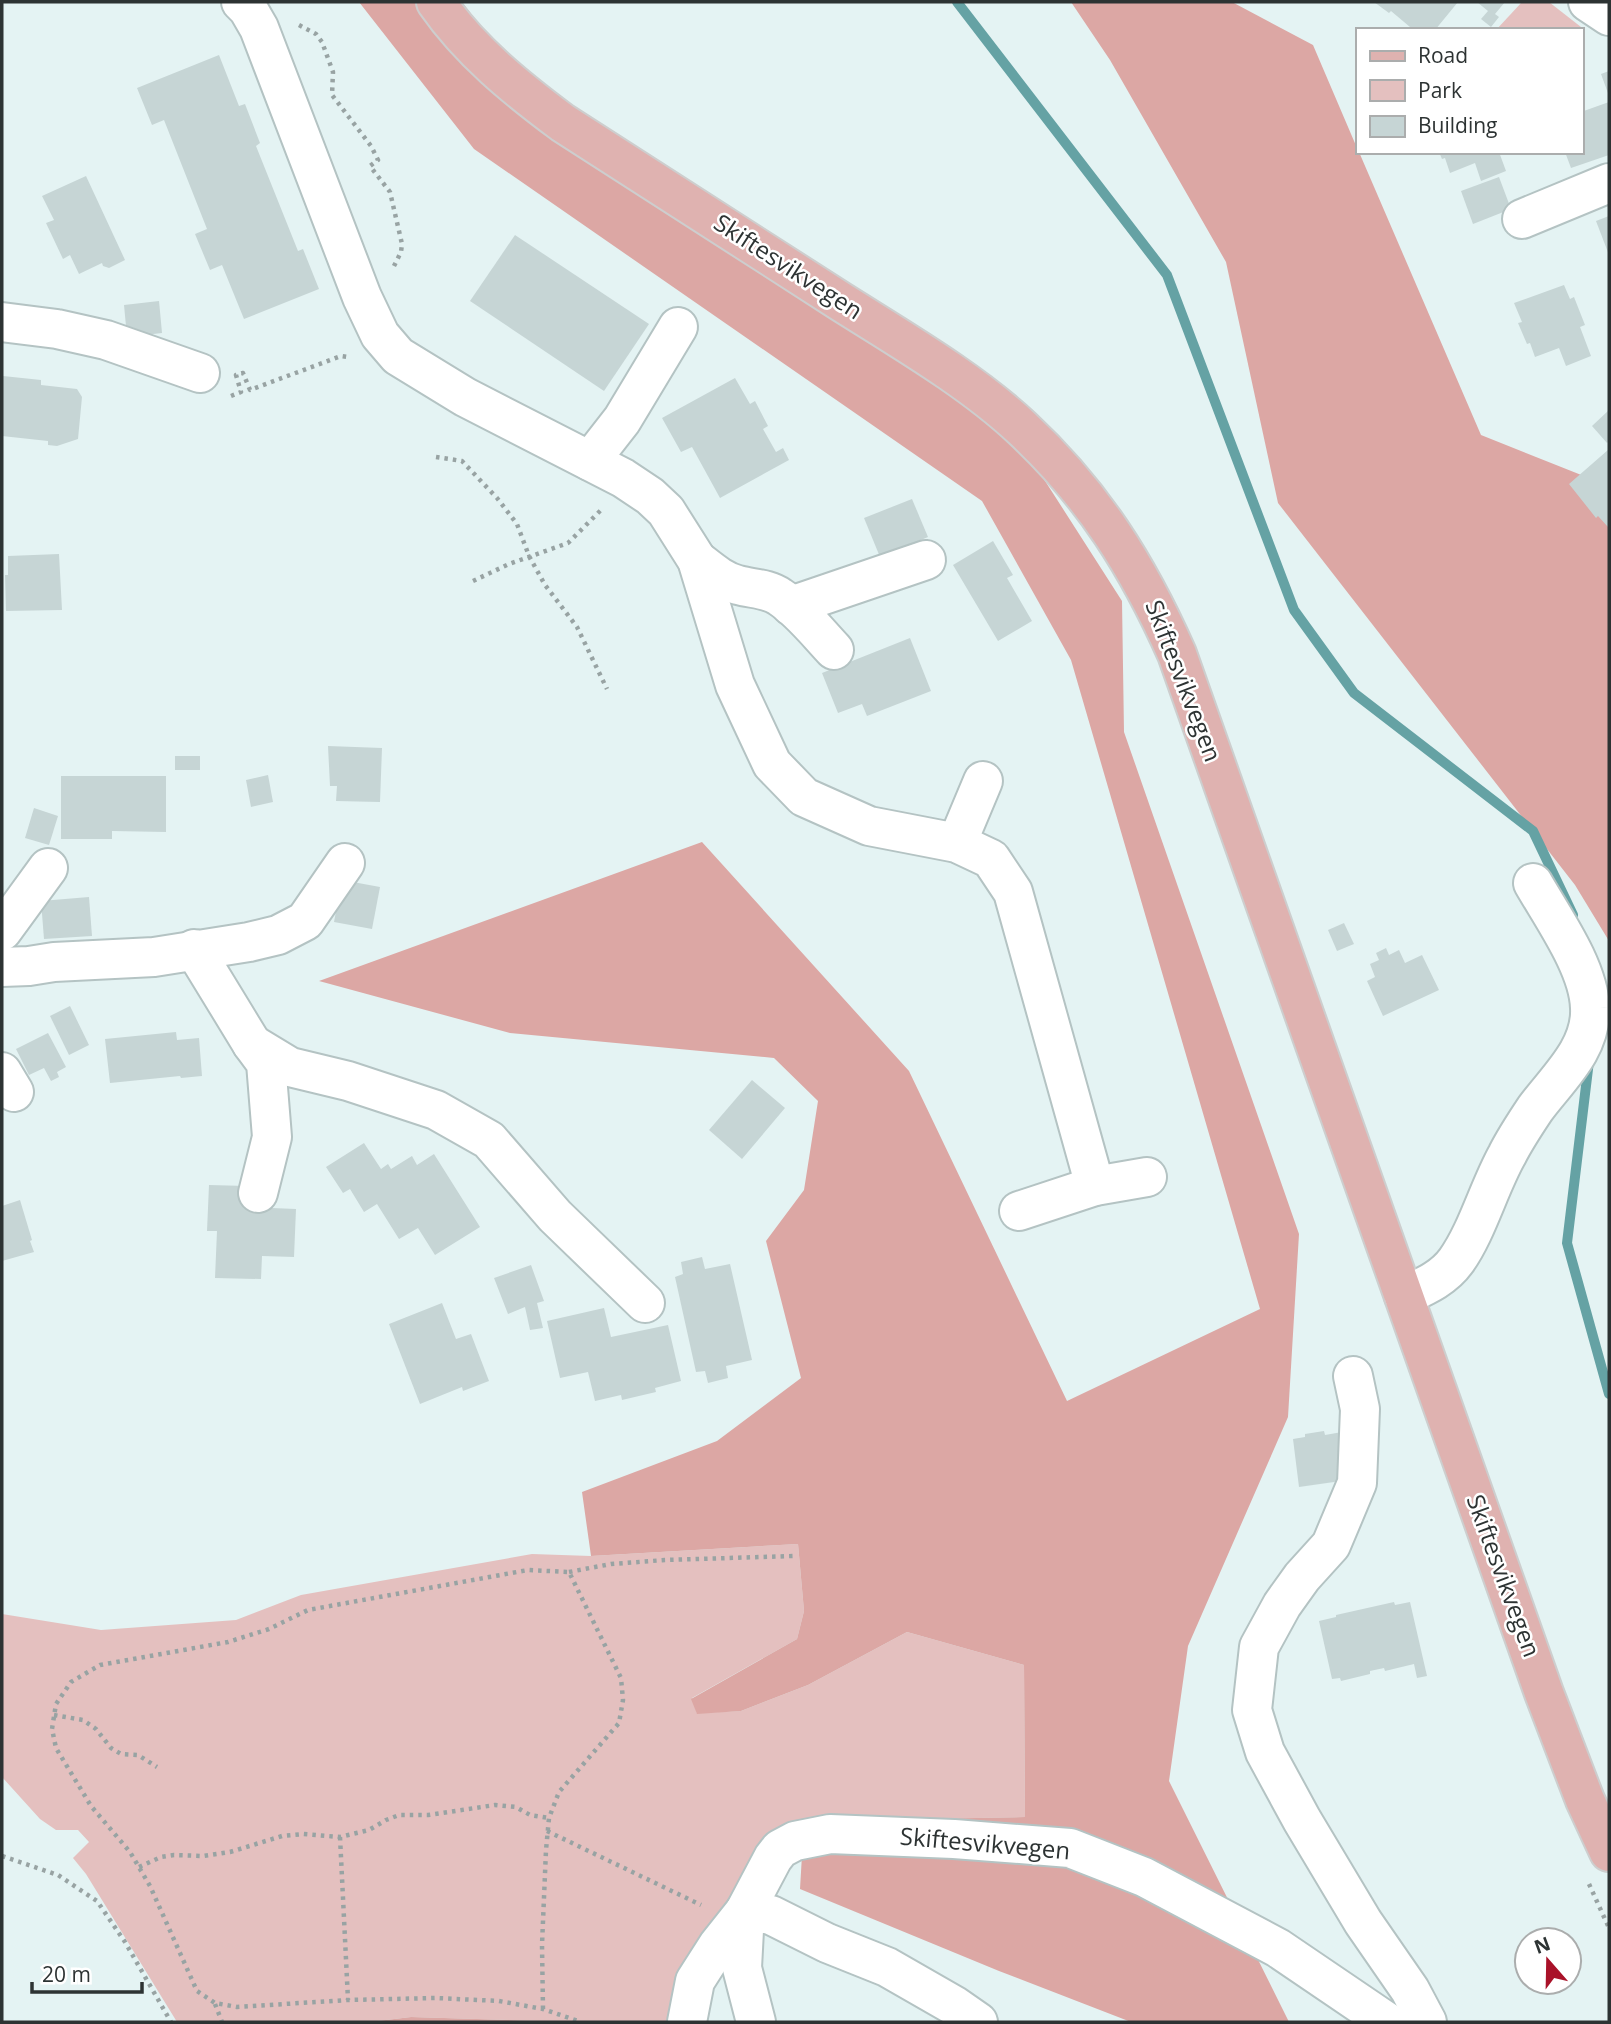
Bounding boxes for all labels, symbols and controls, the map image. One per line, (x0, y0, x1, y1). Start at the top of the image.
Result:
legend (1356, 28, 1583, 154)
text: Road (1418, 41, 1468, 69)
text: Park (1418, 76, 1462, 104)
text: Building (1418, 111, 1497, 139)
street label: Skiftesvikvegen (708, 205, 869, 326)
street label: Skiftesvikvegen (1138, 595, 1230, 766)
street label: Skiftesvikvegen (1460, 1490, 1549, 1661)
street label: Skiftesvikvegen (899, 1819, 1072, 1866)
north arrow (1513, 1926, 1583, 1996)
text: N (1530, 1930, 1554, 1960)
scale bar (32, 1951, 142, 1995)
text: 20 m (42, 1960, 91, 1988)

